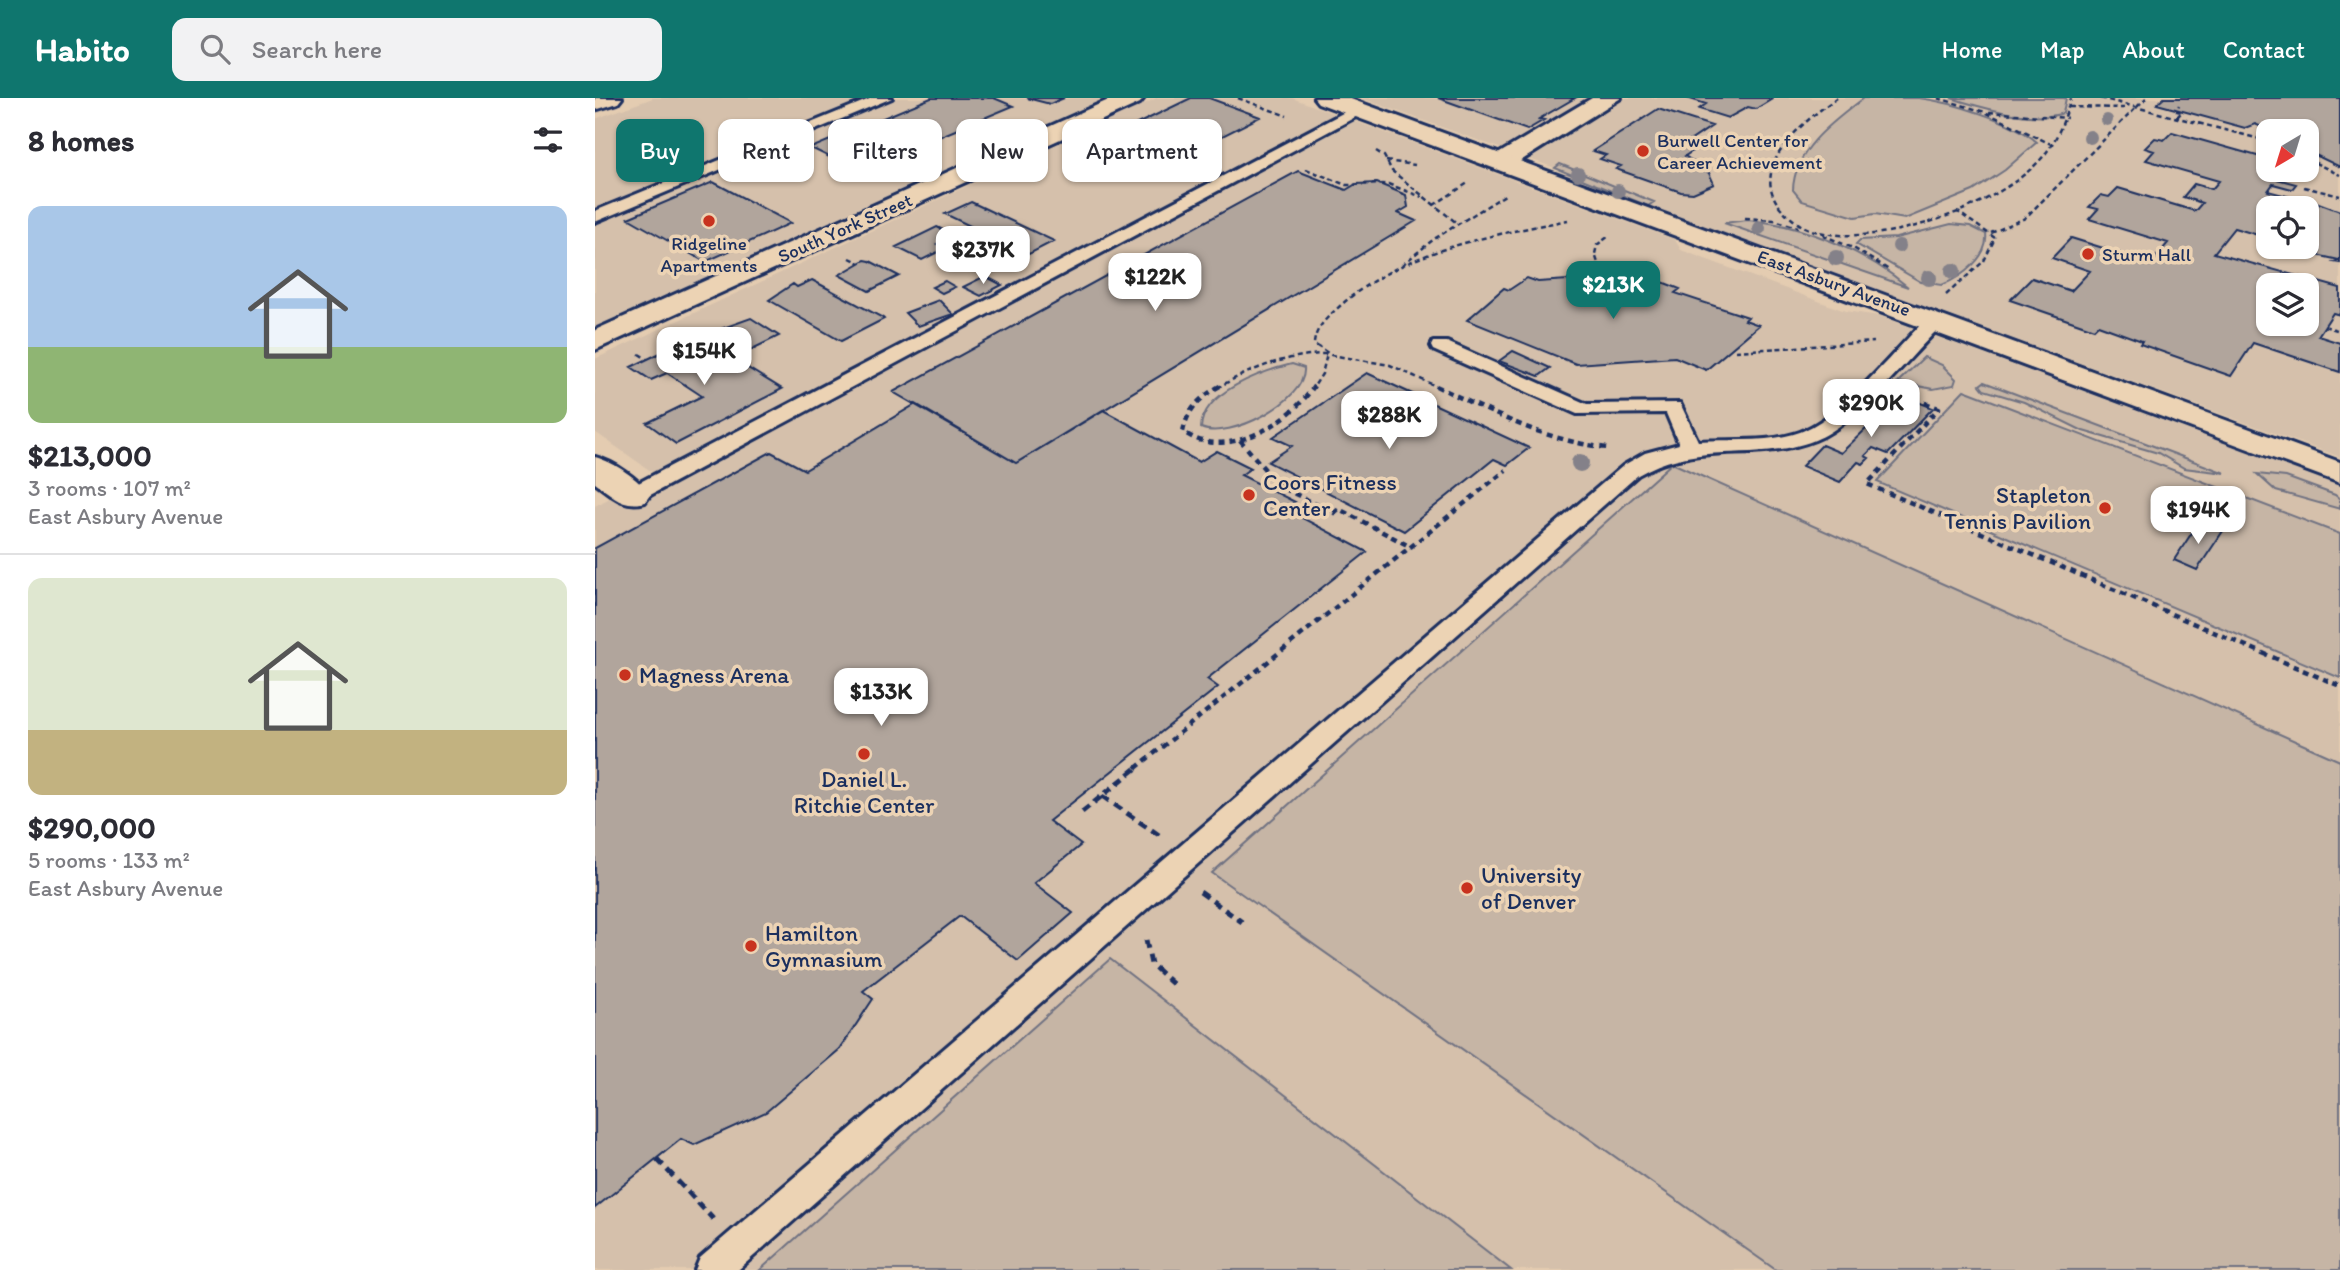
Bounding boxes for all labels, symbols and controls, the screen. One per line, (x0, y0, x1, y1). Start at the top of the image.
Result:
search box (172, 18, 662, 81)
text: Habito (35, 30, 130, 69)
icon: search (196, 30, 234, 68)
text: Search here (252, 33, 382, 65)
text: Home (1942, 35, 2002, 64)
text: Map (2040, 35, 2084, 64)
text: About (2122, 35, 2185, 64)
text: Contact (2223, 35, 2305, 64)
chip: Buy (616, 119, 704, 182)
chip: Rent (718, 119, 814, 182)
chip: Filters (828, 119, 942, 182)
chip: New (956, 119, 1048, 182)
chip: Apartment (1062, 119, 1222, 182)
north arrow (2256, 119, 2319, 182)
map controls (2256, 119, 2319, 336)
icon: filters (529, 121, 567, 159)
text: 8 homes (28, 122, 135, 159)
place label: Burwell Center for Career Achievement (1657, 129, 1822, 174)
marker: Burwell Center for Career Achievement (1635, 143, 1651, 159)
street label: South York Street (774, 188, 916, 268)
button: locate (2256, 196, 2319, 259)
marker: Ridgeline Apartments (701, 213, 717, 229)
pin: $237K (934, 226, 1032, 286)
place label: Ridgeline Apartments (660, 232, 758, 277)
text: $237K (952, 235, 1014, 263)
place label: Sturm Hall (2102, 243, 2192, 266)
street label: East Asbury Avenue (1754, 245, 1914, 321)
marker: Sturm Hall (2080, 246, 2096, 262)
icon: home (235, 251, 361, 377)
pin: $122K (1106, 254, 1204, 313)
text: $122K (1124, 262, 1186, 290)
pin: $213K (1564, 262, 1662, 321)
text: $213K (1582, 270, 1644, 298)
button: layers (2256, 273, 2319, 336)
pin: $154K (655, 328, 753, 387)
text: $154K (673, 336, 735, 364)
pin: $290K (1822, 380, 1920, 439)
text: $290K (1839, 388, 1903, 416)
pin: $288K (1340, 392, 1438, 451)
text: $288K (1357, 400, 1421, 428)
text: $213,000 (28, 437, 152, 474)
place label: Coors Fitness Center (1263, 468, 1397, 522)
text: 3 rooms · 107 m² (28, 474, 191, 502)
place label: Stapleton Tennis Pavilion (1944, 481, 2091, 535)
pin: $194K (2149, 486, 2247, 546)
marker: Coors Fitness Center (1241, 487, 1257, 503)
text: $194K (2167, 495, 2229, 523)
marker: Stapleton Tennis Pavilion (2097, 500, 2113, 516)
text: East Asbury Avenue (28, 502, 223, 530)
icon: home (235, 623, 361, 749)
place label: Magness Arena (639, 661, 789, 689)
marker: Magness Arena (617, 667, 633, 683)
pin: $133K (832, 668, 930, 728)
text: $133K (850, 677, 912, 705)
marker: Daniel L. Ritchie Center (856, 746, 872, 762)
place label: Daniel L. Ritchie Center (794, 765, 934, 819)
text: $290,000 (28, 809, 156, 846)
text: 5 rooms · 133 m² (28, 846, 190, 874)
place label: University of Denver (1481, 861, 1582, 915)
text: East Asbury Avenue (28, 874, 223, 902)
marker: University of Denver (1459, 880, 1475, 896)
place label: Hamilton Gymnasium (765, 919, 883, 973)
marker: Hamilton Gymnasium (743, 938, 759, 954)

